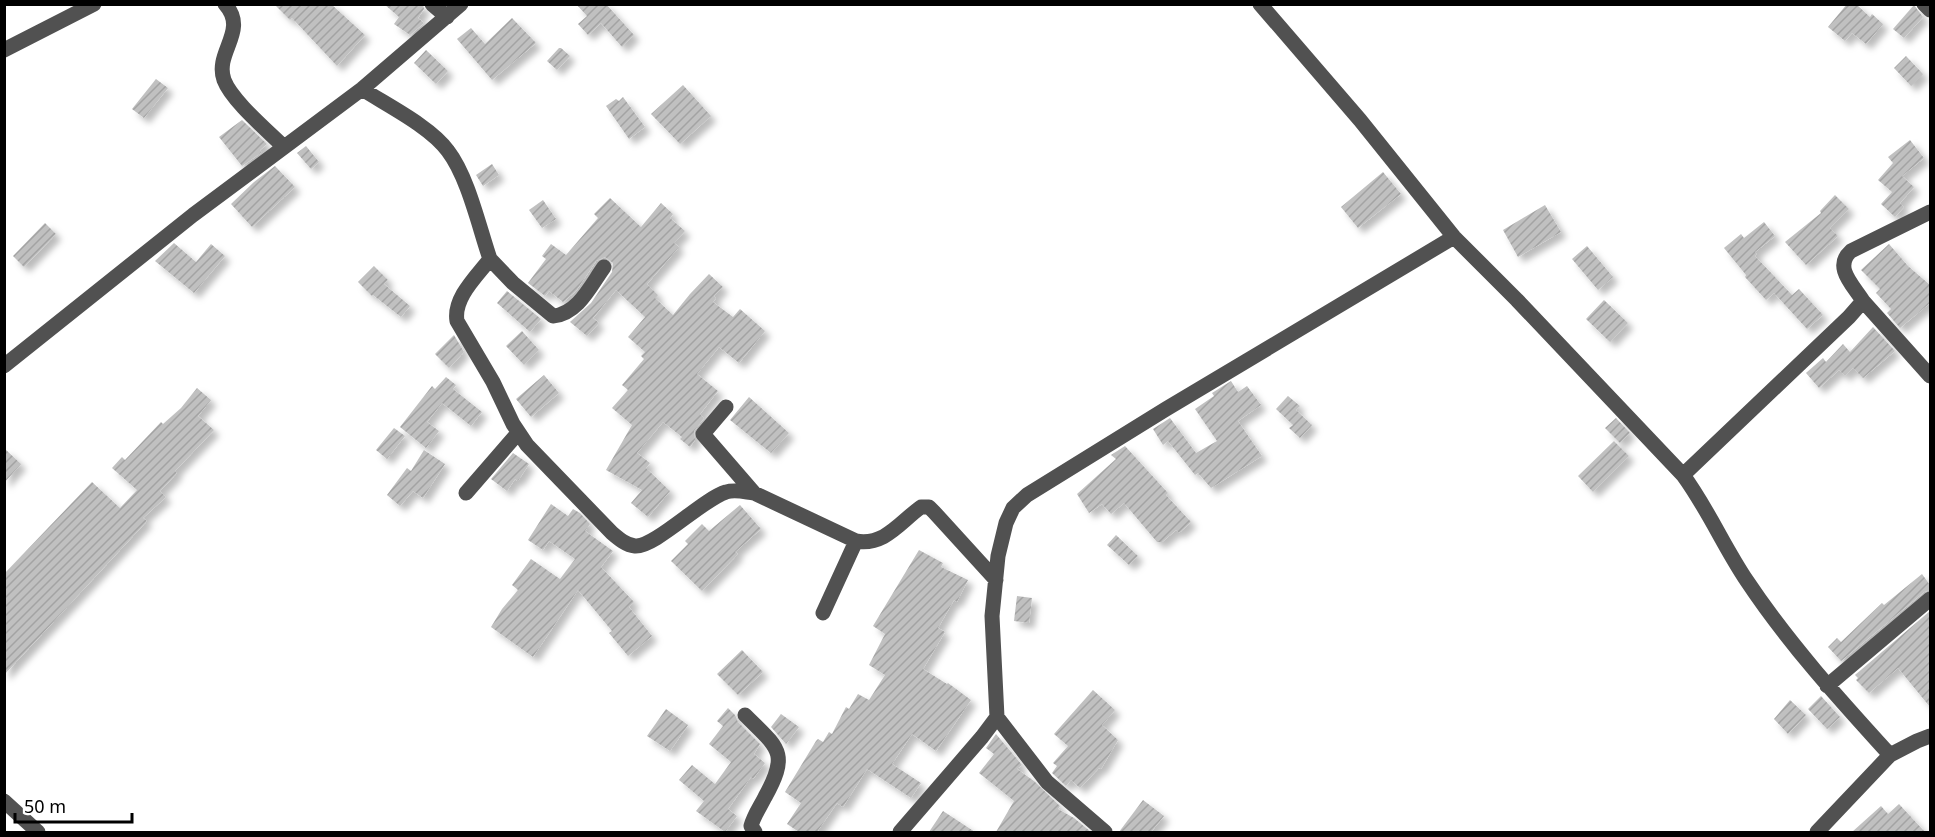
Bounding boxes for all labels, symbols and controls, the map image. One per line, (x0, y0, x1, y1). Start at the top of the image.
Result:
scale bar (15, 786, 132, 824)
text: 50 m (24, 794, 66, 818)

